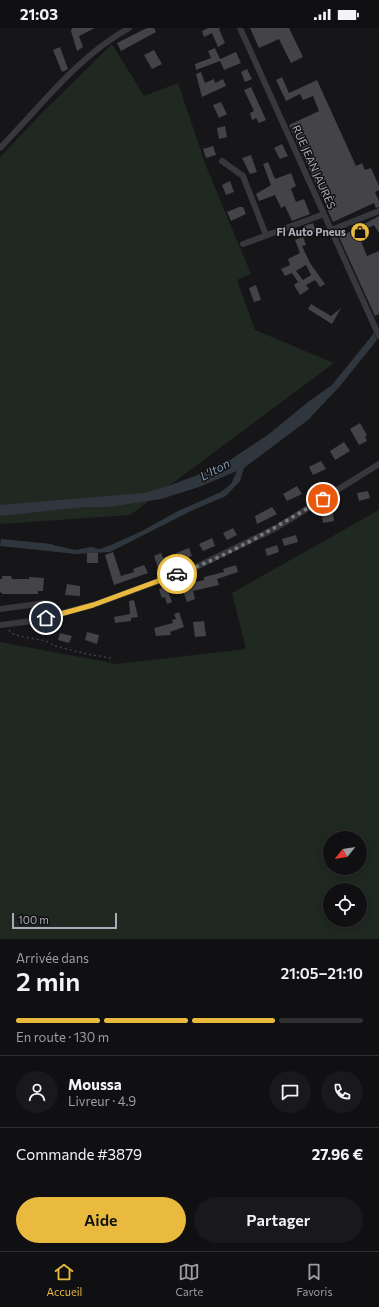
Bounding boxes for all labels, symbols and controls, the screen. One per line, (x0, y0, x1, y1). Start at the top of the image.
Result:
text: 21:03 (20, 5, 58, 23)
street label: RUE JEAN JAURÈS (289, 122, 340, 211)
shop icon: Fl Auto Pneus (349, 221, 371, 243)
place label: Fl Auto Pneus (277, 225, 346, 238)
water label: L'Iton (197, 455, 232, 483)
pin (306, 482, 340, 516)
icon: bag (312, 488, 334, 510)
courier (157, 554, 197, 594)
icon: car (166, 563, 188, 585)
pin (29, 601, 63, 635)
icon: home (35, 607, 57, 629)
north arrow (323, 831, 367, 875)
map controls (323, 831, 367, 927)
button: locate (323, 883, 367, 927)
scale bar (12, 911, 117, 930)
text: 100 m (18, 913, 49, 926)
text: Arrivée dans (16, 950, 89, 966)
text: 21:05–21:10 (281, 964, 363, 982)
text: 2 min (16, 965, 80, 996)
text: En route · 130 m (16, 1029, 109, 1045)
button: person (16, 1071, 58, 1113)
button: chat (269, 1071, 311, 1113)
button: phone (321, 1071, 363, 1113)
text: Moussa (68, 1075, 122, 1093)
text: Livreur · 4.9 (68, 1093, 136, 1109)
text: Commande #3879 (16, 1145, 142, 1163)
text: 27.96 € (312, 1145, 363, 1163)
button: Aide (16, 1197, 186, 1243)
button: Partager (194, 1197, 363, 1243)
tab: Accueil (47, 1261, 82, 1298)
tab: Carte (175, 1261, 203, 1298)
tab: Favoris (296, 1261, 332, 1298)

